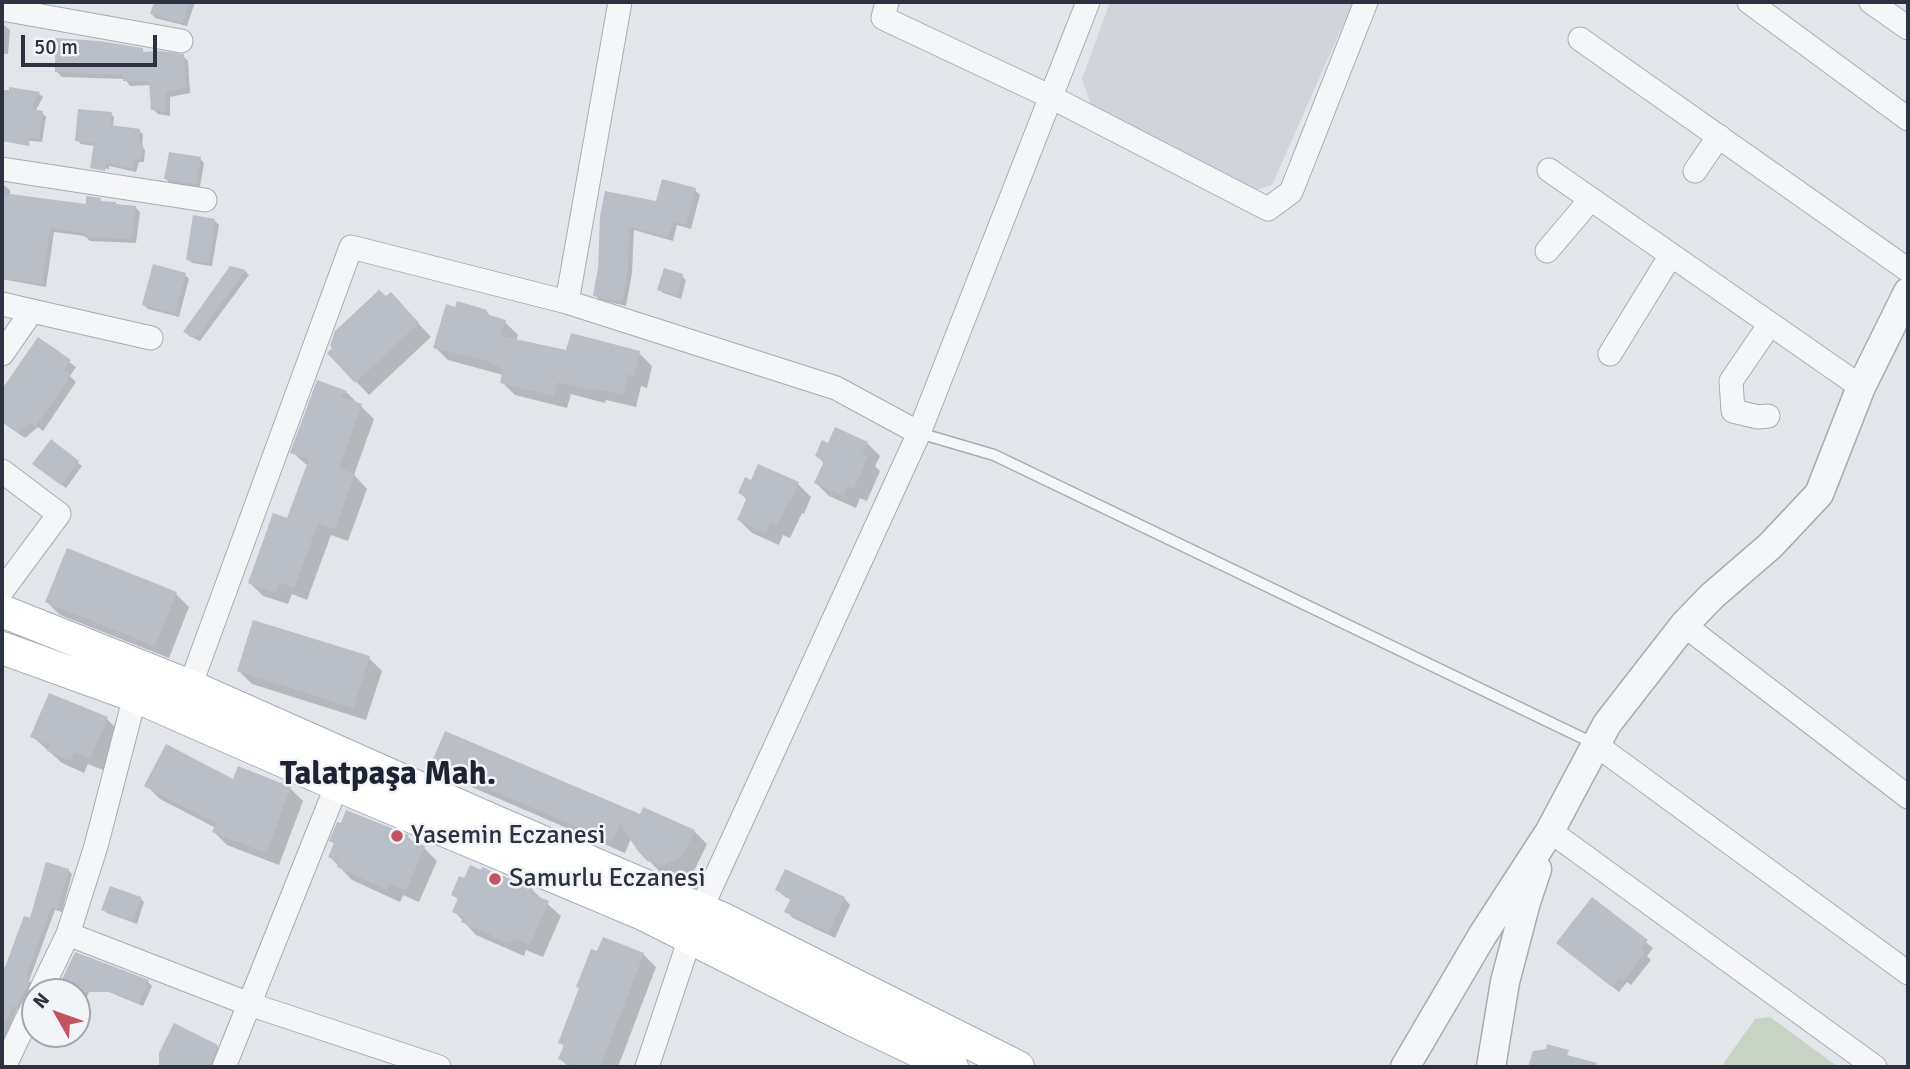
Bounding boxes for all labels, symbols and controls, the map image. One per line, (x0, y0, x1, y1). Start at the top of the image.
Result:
scale bar (24, 21, 161, 65)
text: 50 m (34, 34, 78, 60)
district label: Talatpaşa Mah. (280, 755, 496, 795)
place label: Yasemin Eczanesi (411, 820, 605, 852)
marker: Yasemin Eczanesi (389, 828, 405, 844)
place label: Samurlu Eczanesi (509, 863, 706, 895)
marker: Samurlu Eczanesi (487, 871, 503, 887)
north arrow (21, 978, 91, 1048)
text: N (28, 988, 55, 1014)

